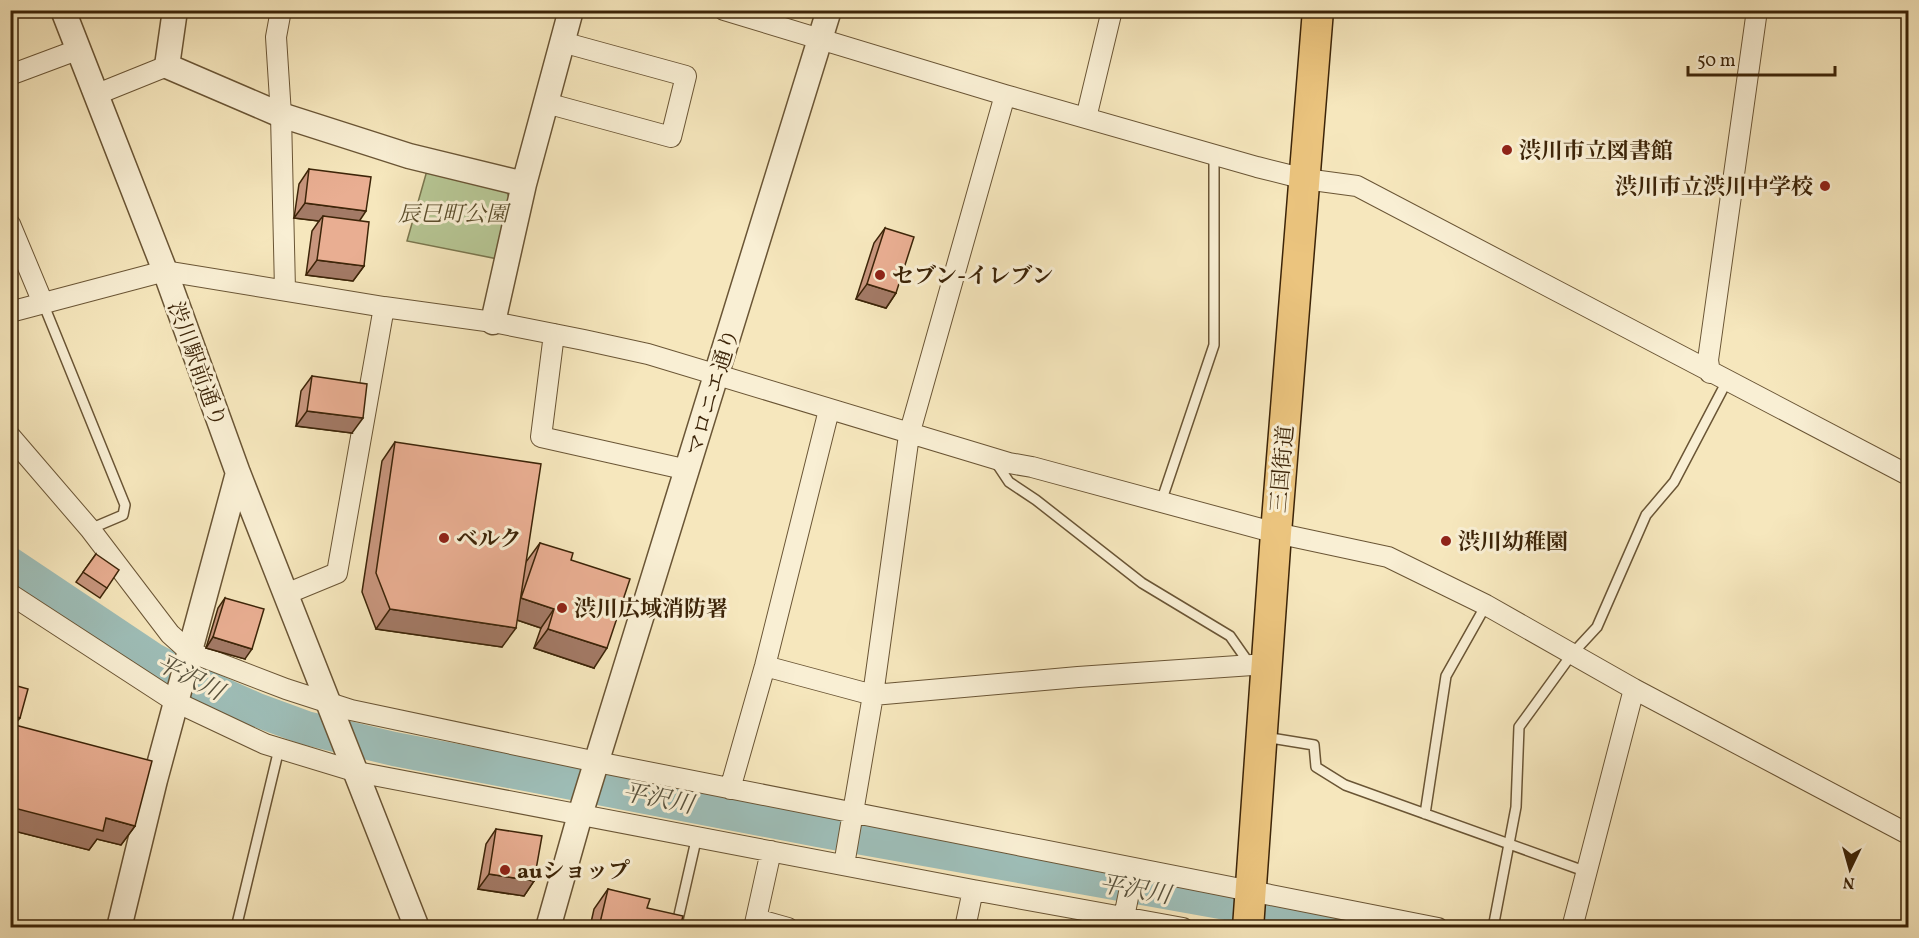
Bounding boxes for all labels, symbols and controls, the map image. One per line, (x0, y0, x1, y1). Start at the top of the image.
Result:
scale bar (1688, 39, 1835, 77)
text: 50 m (1697, 49, 1736, 74)
place label: 渋川市立図書館 (1519, 137, 1673, 168)
marker: 渋川市立図書館 (1500, 143, 1514, 157)
place label: 渋川市立渋川中学校 (1615, 173, 1813, 204)
marker: 渋川市立渋川中学校 (1818, 179, 1832, 193)
park label: 辰巳町公園 (398, 200, 511, 231)
place label: セブン-イレブン (892, 262, 1053, 293)
marker: セブン-イレブン (873, 268, 887, 282)
street label: 渋川駅前通り (159, 298, 233, 432)
street label: マロニエ通り (680, 325, 749, 460)
street label: 三国街道 (1264, 424, 1303, 514)
place label: ベルク (456, 525, 522, 556)
place label: 渋川幼稚園 (1458, 528, 1568, 559)
marker: ベルク (437, 531, 451, 545)
marker: 渋川幼稚園 (1439, 534, 1453, 548)
place label: 渋川広域消防署 (574, 595, 728, 626)
marker: 渋川広域消防署 (555, 601, 569, 615)
water label: 平沢川 (149, 647, 232, 712)
water label: 平沢川 (619, 776, 699, 824)
north arrow (1820, 839, 1880, 899)
place label: auショップ (517, 857, 630, 888)
marker: auショップ (498, 863, 512, 877)
water label: 平沢川 (1096, 868, 1176, 914)
text: N (1842, 870, 1856, 893)

